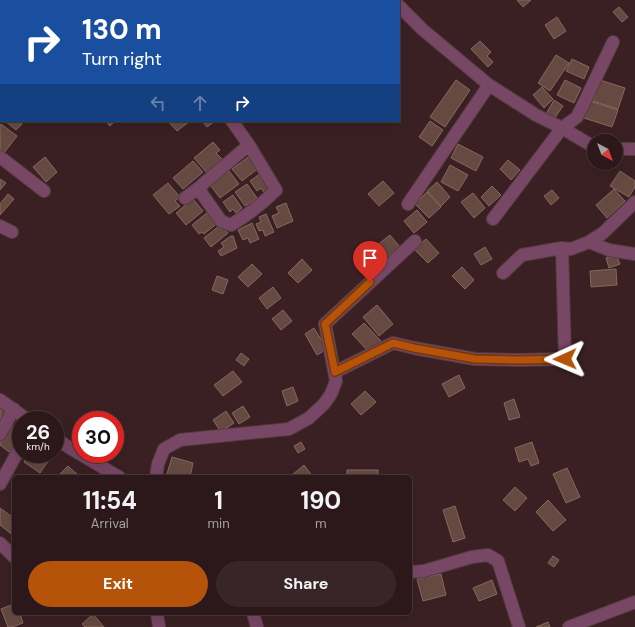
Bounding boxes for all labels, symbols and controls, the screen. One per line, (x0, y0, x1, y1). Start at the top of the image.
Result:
text: 130 m (82, 11, 162, 48)
icon: right (16, 16, 68, 68)
text: Turn right (82, 47, 162, 71)
icon: left (147, 92, 169, 114)
icon: ahead (189, 92, 211, 114)
icon: right (231, 92, 253, 114)
north arrow (587, 134, 623, 170)
map controls (587, 134, 623, 170)
pin (353, 241, 387, 282)
icon: arrive (359, 247, 381, 269)
position arrow (544, 338, 586, 380)
speed limit sign: 30 (72, 411, 124, 463)
text: 26 (26, 419, 50, 445)
text: km/h (26, 440, 50, 453)
text: 11:54 (83, 485, 137, 516)
text: 1 (214, 485, 223, 516)
text: 190 (300, 485, 341, 516)
text: Arrival (91, 515, 129, 532)
text: min (208, 515, 230, 532)
text: m (315, 515, 327, 532)
button: Exit (28, 561, 208, 607)
button: Share (216, 561, 396, 607)

